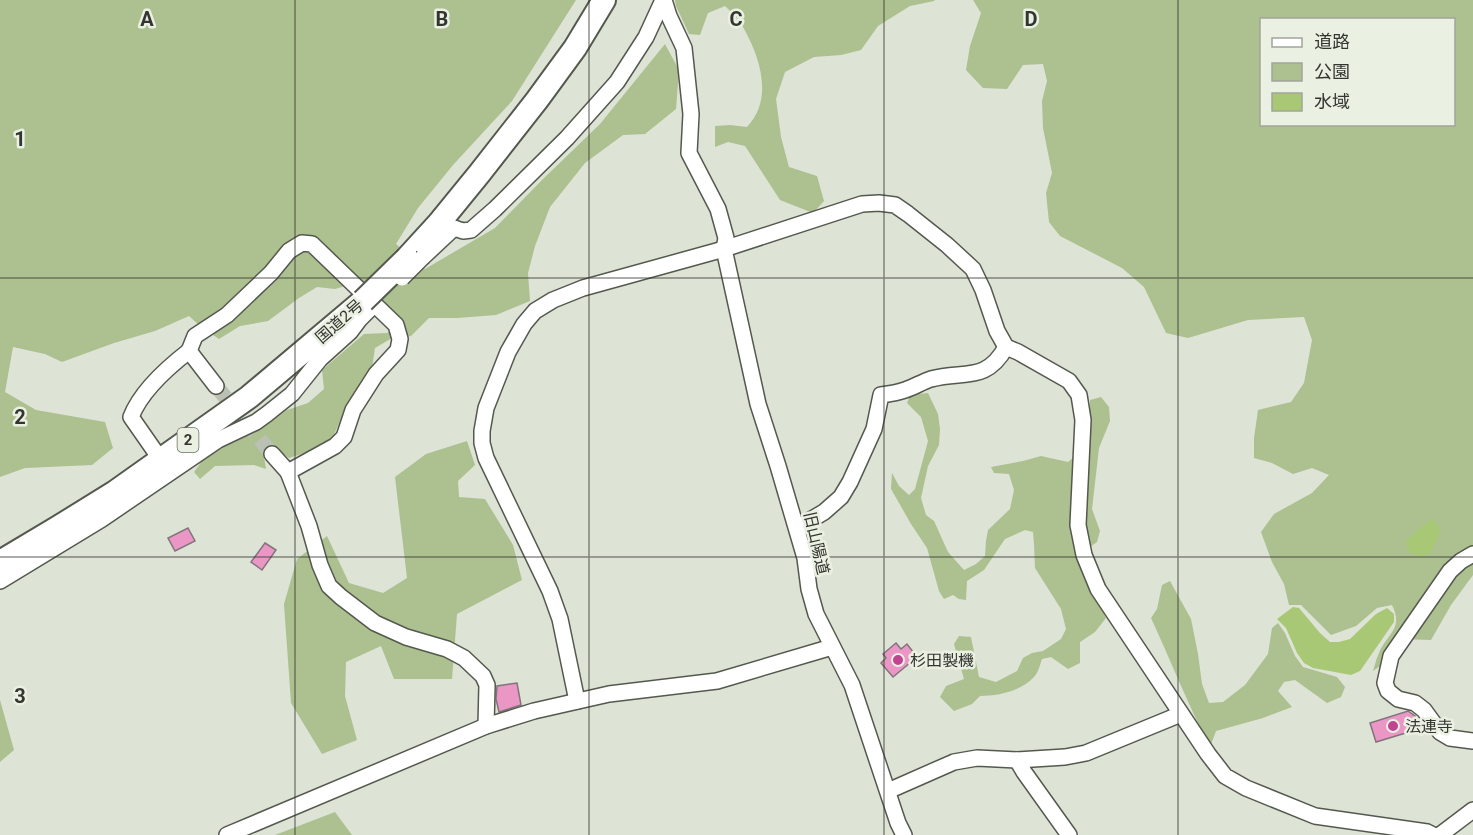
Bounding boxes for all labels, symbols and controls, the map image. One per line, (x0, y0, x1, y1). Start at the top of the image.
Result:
text: A (140, 7, 154, 31)
text: B (436, 7, 448, 31)
text: C (729, 7, 743, 31)
text: D (1025, 7, 1038, 31)
legend (1260, 18, 1455, 126)
text: 道路 (1314, 31, 1350, 52)
text: 公園 (1314, 61, 1350, 82)
text: 水域 (1314, 91, 1350, 112)
text: 1 (14, 127, 26, 151)
street label: 国道2号 (312, 296, 367, 347)
text: 2 (14, 405, 26, 429)
road number: 2 (178, 428, 198, 452)
street label: 旧山陽道 (800, 510, 833, 576)
place label: 杉田製機 (910, 651, 974, 670)
marker: 杉田製機 (891, 653, 905, 667)
text: 3 (14, 684, 26, 708)
place label: 法連寺 (1405, 717, 1453, 736)
marker: 法連寺 (1386, 719, 1400, 733)

